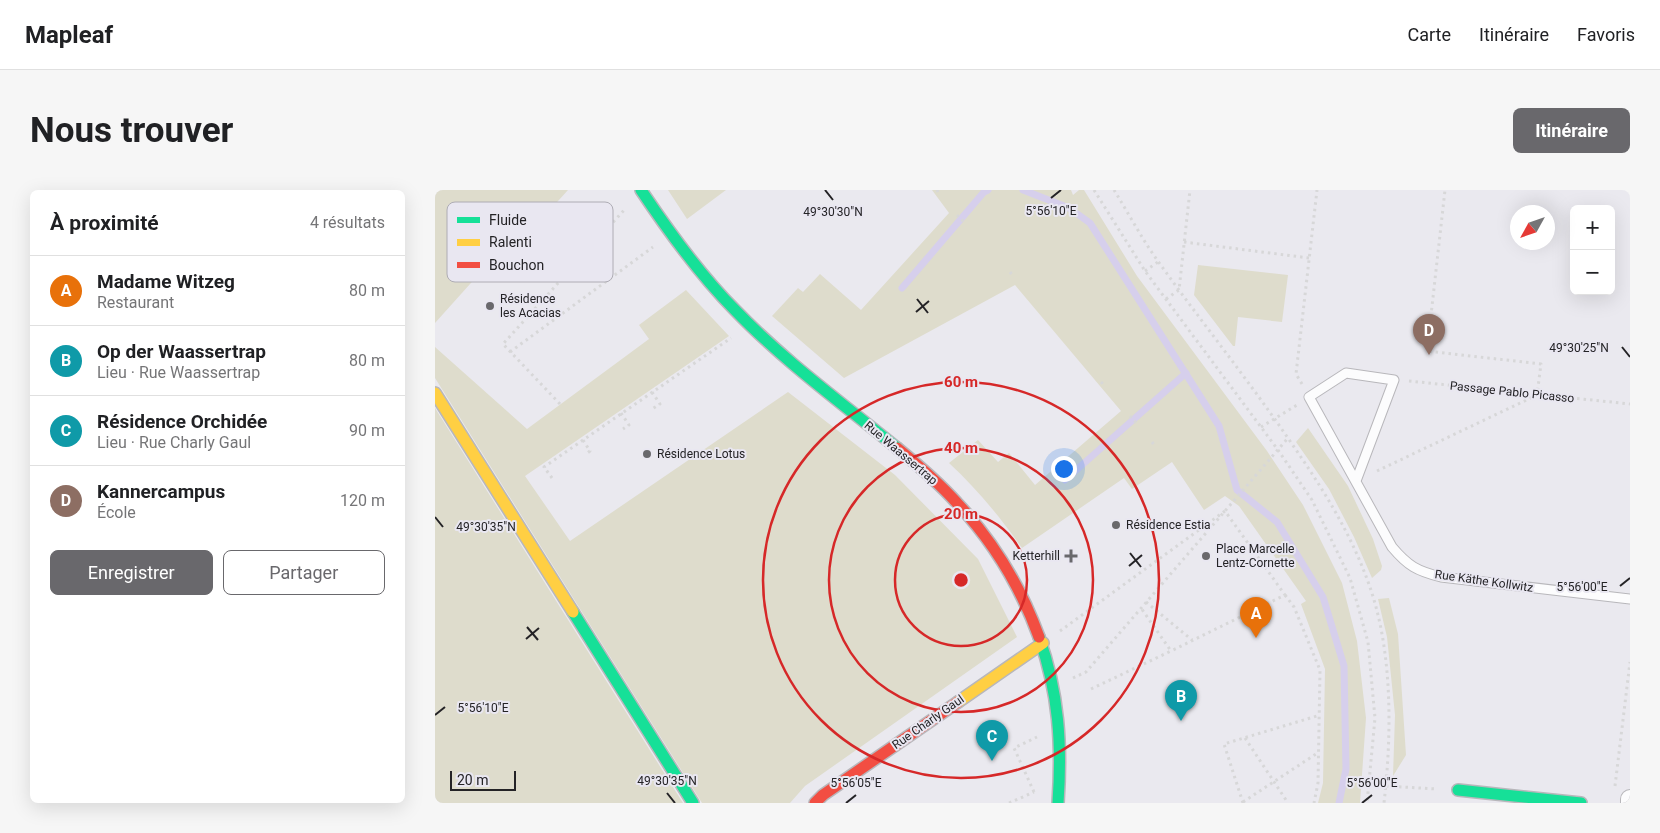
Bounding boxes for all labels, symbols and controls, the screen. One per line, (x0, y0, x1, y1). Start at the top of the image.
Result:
text: Mapleaf (25, 21, 113, 49)
text: Carte (1408, 24, 1451, 45)
text: Itinéraire (1479, 24, 1549, 45)
text: Favoris (1577, 24, 1635, 45)
button: Itinéraire (1513, 108, 1630, 153)
text: Nous trouver (30, 110, 233, 151)
legend (447, 202, 613, 282)
text: 5°56'10"E (1026, 204, 1077, 218)
text: 49°30'30"N (803, 205, 863, 219)
north arrow (1510, 205, 1555, 250)
map controls (1570, 205, 1615, 295)
button: + (1570, 205, 1615, 250)
text: À proximité (50, 211, 159, 235)
text: Fluide (489, 212, 527, 228)
text: 4 résultats (310, 213, 385, 232)
text: Ralenti (489, 234, 532, 250)
button: − (1570, 250, 1615, 295)
text: Bouchon (489, 257, 544, 273)
text: Madame Witzeg (97, 270, 235, 293)
text: A (61, 281, 71, 300)
text: 80 m (349, 281, 385, 300)
place label: Résidence les Acacias (500, 292, 561, 320)
text: Restaurant (97, 293, 174, 312)
marker: Résidence les Acacias (484, 300, 496, 312)
pin: D (1413, 314, 1445, 355)
text: Op der Waassertrap (97, 340, 266, 363)
text: 49°30'25"N (1549, 341, 1609, 355)
text: B (61, 351, 71, 370)
text: 80 m (349, 351, 385, 370)
text: Lieu · Rue Waassertrap (97, 363, 260, 382)
text: 60 m (944, 373, 978, 391)
street label: Passage Pablo Picasso (1449, 379, 1575, 406)
text: Résidence Orchidée (97, 410, 267, 433)
street label: Rue Waassertrap (862, 418, 941, 488)
text: C (61, 421, 71, 440)
text: 90 m (349, 421, 385, 440)
text: Lieu · Rue Charly Gaul (97, 433, 251, 452)
text: 40 m (944, 439, 978, 457)
place label: Résidence Lotus (657, 447, 745, 461)
marker: Résidence Lotus (641, 448, 653, 460)
your location (1051, 456, 1077, 482)
text: Kannercampus (97, 480, 225, 503)
text: D (61, 491, 71, 510)
text: 120 m (340, 491, 385, 510)
text: École (97, 503, 136, 522)
text: 20 m (944, 505, 978, 523)
place label: Résidence Estia (1126, 518, 1211, 532)
marker: Résidence Estia (1110, 519, 1122, 531)
text: 49°30'35"N (456, 520, 516, 534)
place label: Place Marcelle Lentz-Cornette (1216, 542, 1295, 570)
place label: Ketterhill (1013, 549, 1060, 563)
marker: Ketterhill (1064, 549, 1078, 563)
button: Enregistrer (50, 550, 213, 595)
button: Partager (223, 550, 385, 595)
marker: Place Marcelle Lentz-Cornette (1200, 550, 1212, 562)
street label: Rue Käthe Kollwitz (1434, 567, 1534, 595)
centre of rings (952, 571, 970, 589)
text: 5°56'00"E (1557, 580, 1608, 594)
pin: A (1240, 597, 1272, 638)
pin: B (1165, 680, 1197, 721)
street label: Rue Charly Gaul (890, 692, 966, 752)
text: 5°56'10"E (458, 701, 509, 715)
pin: C (976, 720, 1008, 761)
scale bar (450, 768, 516, 791)
text: 20 m (457, 772, 489, 788)
text: 49°30'35"N (637, 774, 697, 788)
text: 5°56'05"E (831, 776, 882, 790)
text: 5°56'00"E (1347, 776, 1398, 790)

